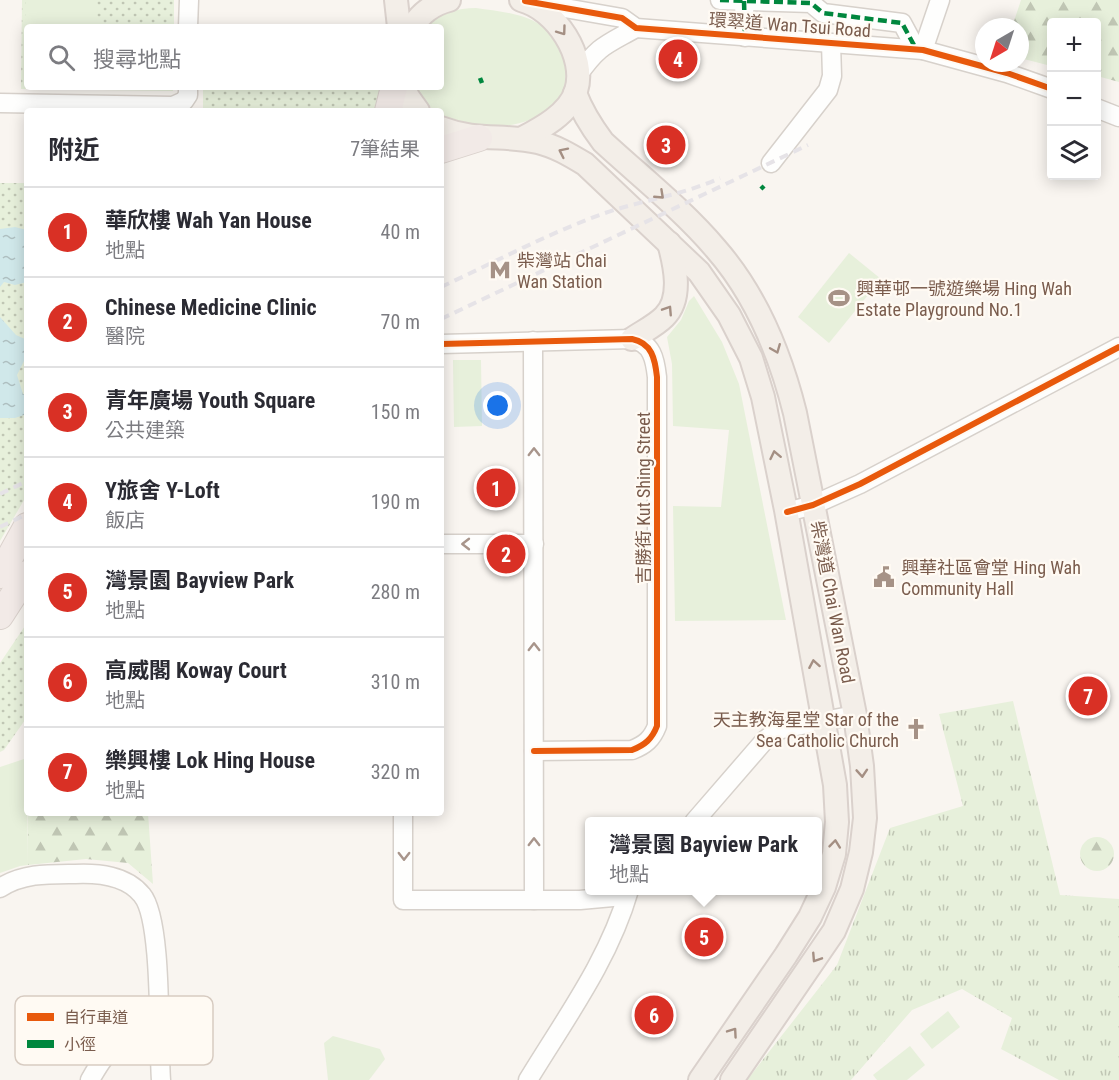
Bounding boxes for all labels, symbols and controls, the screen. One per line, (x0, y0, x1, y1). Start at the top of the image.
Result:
street label: 環翠道 Wan Tsui Road (708, 9, 872, 41)
north arrow (975, 18, 1029, 72)
map controls (1047, 18, 1101, 180)
button: + (1047, 18, 1101, 72)
search box (24, 24, 444, 90)
one-way arrow (554, 24, 565, 35)
pin: 4 (658, 36, 698, 82)
icon: search (45, 41, 78, 74)
text: 搜尋地點 (93, 47, 181, 72)
button: − (1047, 72, 1101, 126)
pin: 3 (646, 122, 686, 168)
button: layers (1047, 126, 1101, 180)
text: 附近 (48, 135, 100, 165)
text: 7筆結果 (350, 137, 420, 161)
one-way arrow (558, 147, 569, 159)
one-way arrow (654, 188, 664, 199)
text: 華欣樓 Wah Yan House (105, 208, 312, 233)
text: 1 (62, 220, 73, 244)
text: 40 m (381, 220, 420, 244)
text: 地點 (105, 238, 145, 262)
place label: 柴灣站 Chai Wan Station (517, 250, 607, 292)
metro station icon: 柴灣站 Chai Wan Station (488, 258, 512, 282)
place label: 興華邨一號遊樂場 Hing Wah Estate Playground No.1 (856, 278, 1072, 320)
sports icon: 興華邨一號遊樂場 Hing Wah Estate Playground No.1 (827, 286, 851, 310)
text: Chinese Medicine Clinic (105, 295, 317, 320)
one-way arrow (660, 306, 672, 316)
text: 2 (62, 310, 73, 334)
text: 70 m (381, 310, 420, 334)
text: 醫院 (105, 324, 145, 348)
one-way arrow (768, 344, 781, 354)
text: 青年廣場 Youth Square (105, 388, 315, 413)
your location (483, 391, 512, 420)
text: 3 (62, 400, 73, 424)
text: 150 m (371, 400, 420, 424)
street label: 吉勝街 Kut Shing Street (633, 412, 654, 584)
text: 公共建築 (105, 418, 185, 442)
one-way arrow (528, 447, 540, 456)
one-way arrow (769, 450, 782, 460)
pin: 1 (476, 466, 516, 510)
text: Y旅舍 Y-Loft (105, 478, 220, 503)
text: 4 (62, 490, 73, 514)
text: 190 m (371, 490, 420, 514)
text: 飯店 (105, 508, 145, 532)
street label: 柴灣道 Chai Wan Road (807, 519, 859, 685)
pin: 2 (486, 532, 526, 576)
one-way arrow (462, 538, 471, 550)
place label: 興華社區會堂 Hing Wah Community Hall (901, 557, 1081, 599)
public building icon: 興華社區會堂 Hing Wah Community Hall (872, 565, 896, 589)
text: 灣景園 Bayview Park (105, 568, 294, 593)
text: 5 (62, 580, 73, 604)
text: 280 m (371, 580, 420, 604)
text: 地點 (105, 598, 145, 622)
one-way arrow (528, 642, 540, 651)
text: 高威閣 Koway Court (105, 658, 287, 683)
one-way arrow (808, 659, 821, 669)
text: 6 (62, 670, 73, 694)
text: 310 m (371, 670, 420, 694)
pin: 7 (1068, 674, 1108, 718)
text: 地點 (105, 688, 145, 712)
place label: 天主教海星堂 Star of the Sea Catholic Church (713, 709, 899, 751)
church icon: 天主教海星堂 Star of the Sea Catholic Church (904, 717, 928, 741)
text: 樂興樓 Lok Hing House (105, 748, 315, 773)
text: 7 (62, 760, 73, 784)
text: 320 m (371, 760, 420, 784)
one-way arrow (855, 769, 868, 778)
text: 地點 (105, 778, 145, 802)
popup (585, 817, 822, 895)
text: 灣景園 Bayview Park (609, 832, 798, 857)
one-way arrow (528, 837, 540, 846)
one-way arrow (828, 839, 841, 848)
one-way arrow (397, 852, 410, 861)
text: 地點 (609, 862, 649, 886)
pin: 5 (684, 914, 724, 960)
one-way arrow (812, 952, 824, 962)
pin: 6 (634, 992, 674, 1038)
legend (15, 996, 213, 1065)
text: 自行車道 (64, 1008, 128, 1027)
one-way arrow (726, 1028, 737, 1039)
text: 小徑 (64, 1035, 96, 1054)

